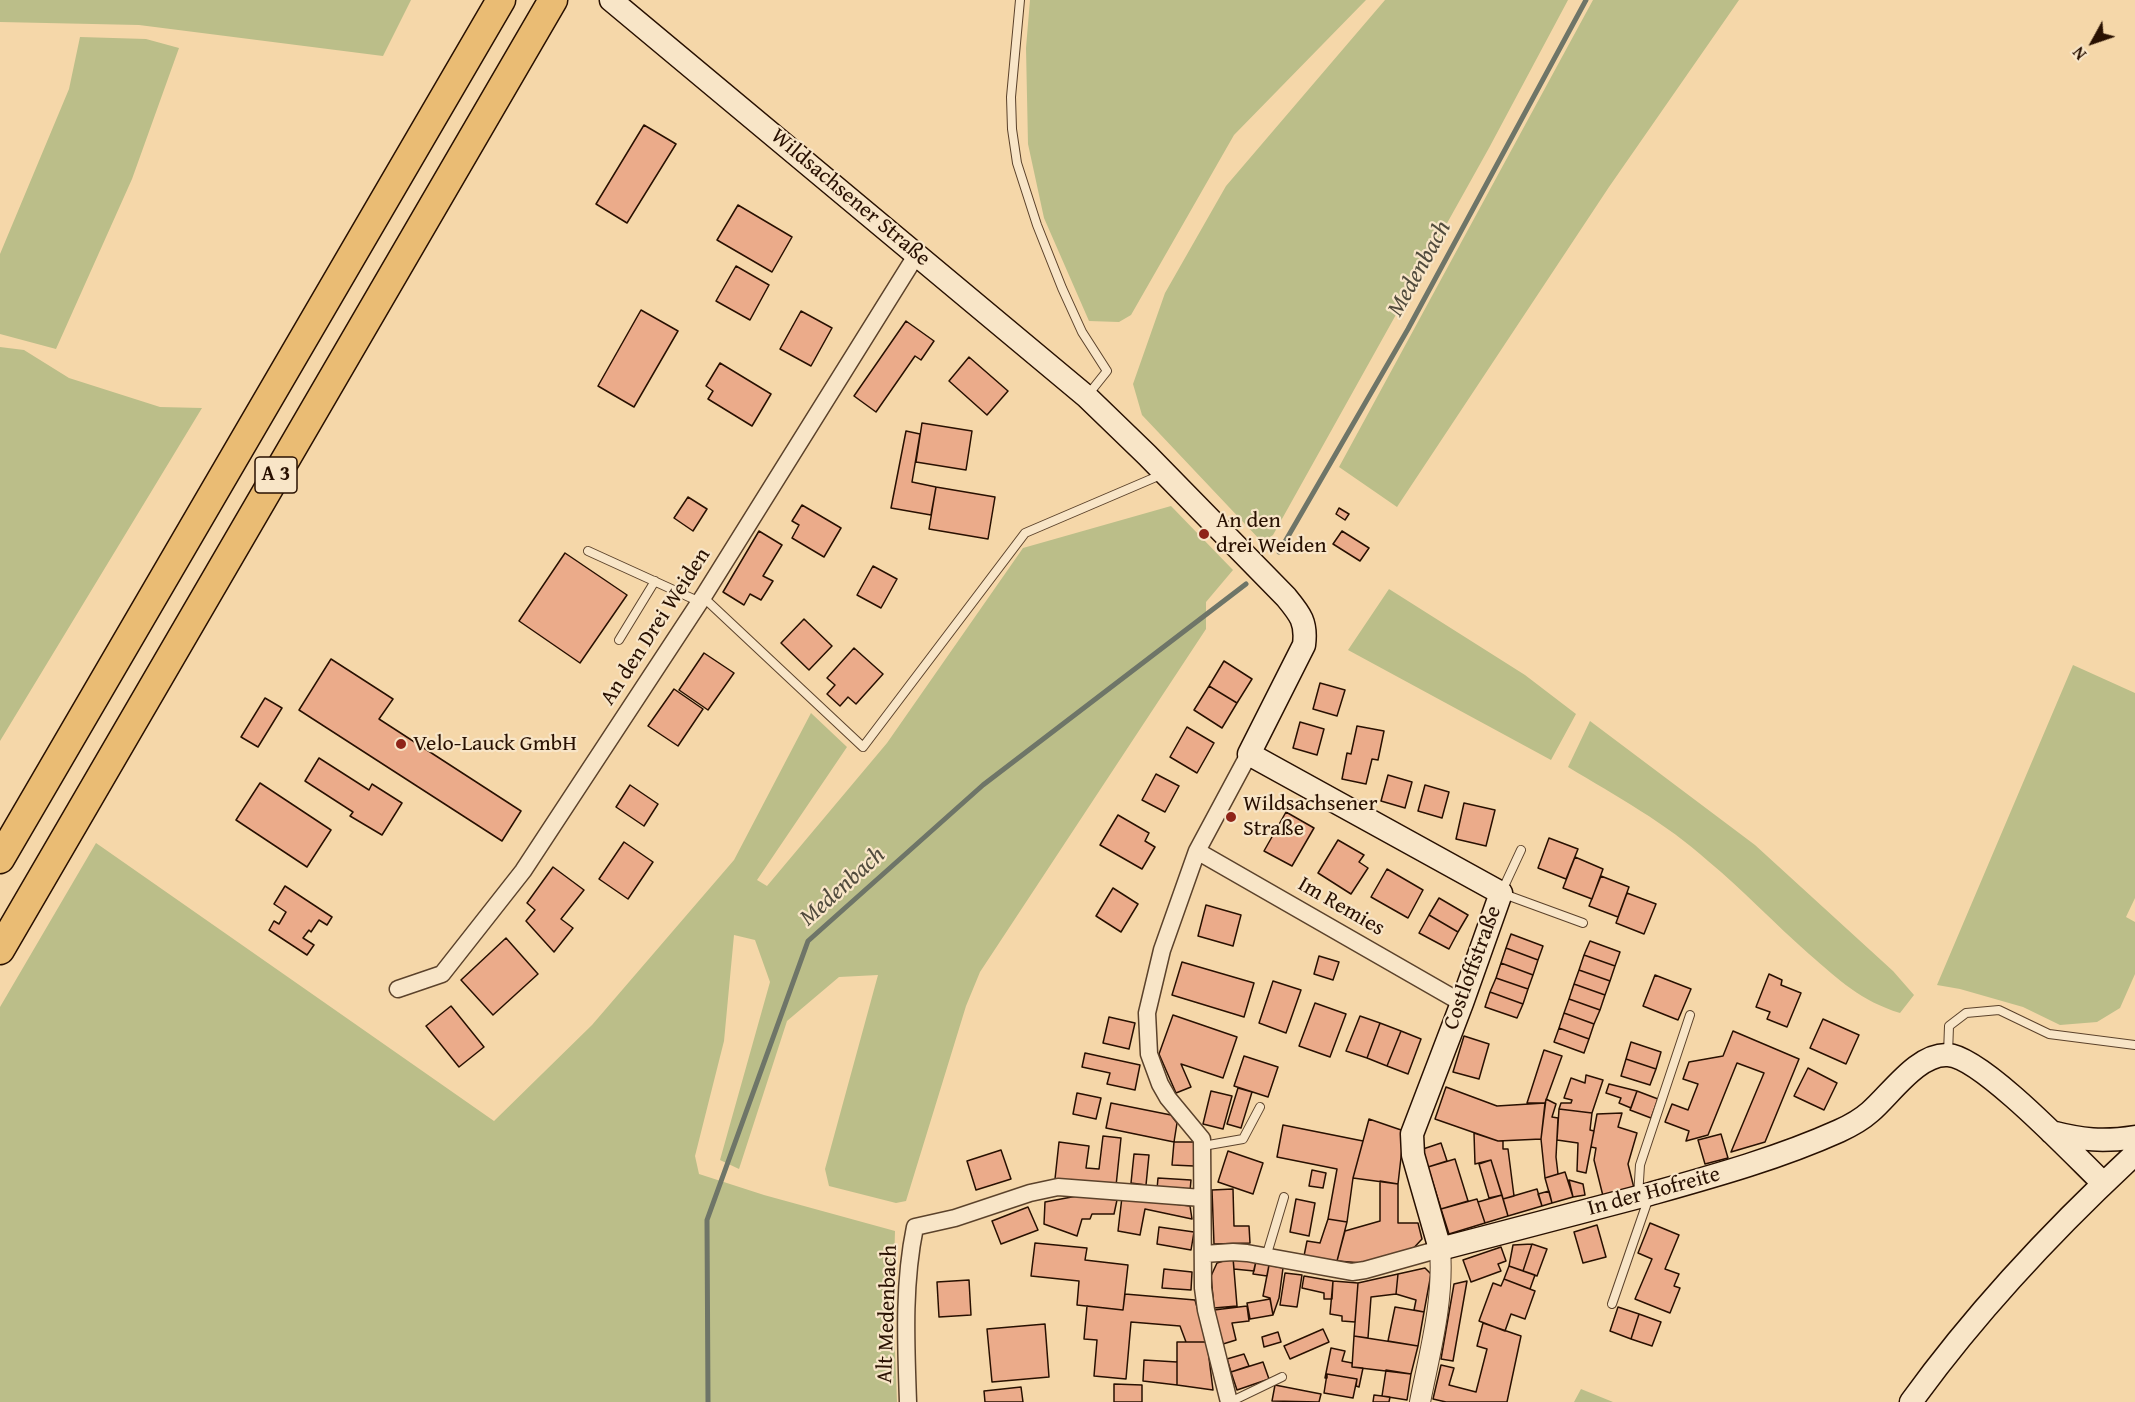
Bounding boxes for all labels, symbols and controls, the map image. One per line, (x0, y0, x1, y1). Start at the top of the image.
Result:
north arrow (2063, 12, 2123, 72)
text: N (2067, 42, 2092, 65)
street label: Wildsachsener Straße (765, 124, 935, 272)
water label: Medenbach (1382, 216, 1458, 322)
road number: A 3 (255, 457, 297, 493)
place label: An den drei Weiden (1216, 508, 1327, 560)
marker: An den drei Weiden (1197, 527, 1211, 541)
street label: An den Drei Weiden (595, 543, 717, 711)
place label: Velo-Lauck GmbH (413, 731, 577, 757)
marker: Velo-Lauck GmbH (394, 737, 408, 751)
place label: Wildsachsener Straße (1243, 791, 1378, 842)
marker: Wildsachsener Straße (1224, 810, 1238, 824)
water label: Medenbach (794, 841, 892, 933)
street label: Im Remies (1293, 872, 1389, 942)
street label: Costloffstraße (1438, 902, 1508, 1034)
street label: In der Hofreite (1585, 1162, 1723, 1222)
street label: Alt Medenbach (872, 1244, 904, 1384)

